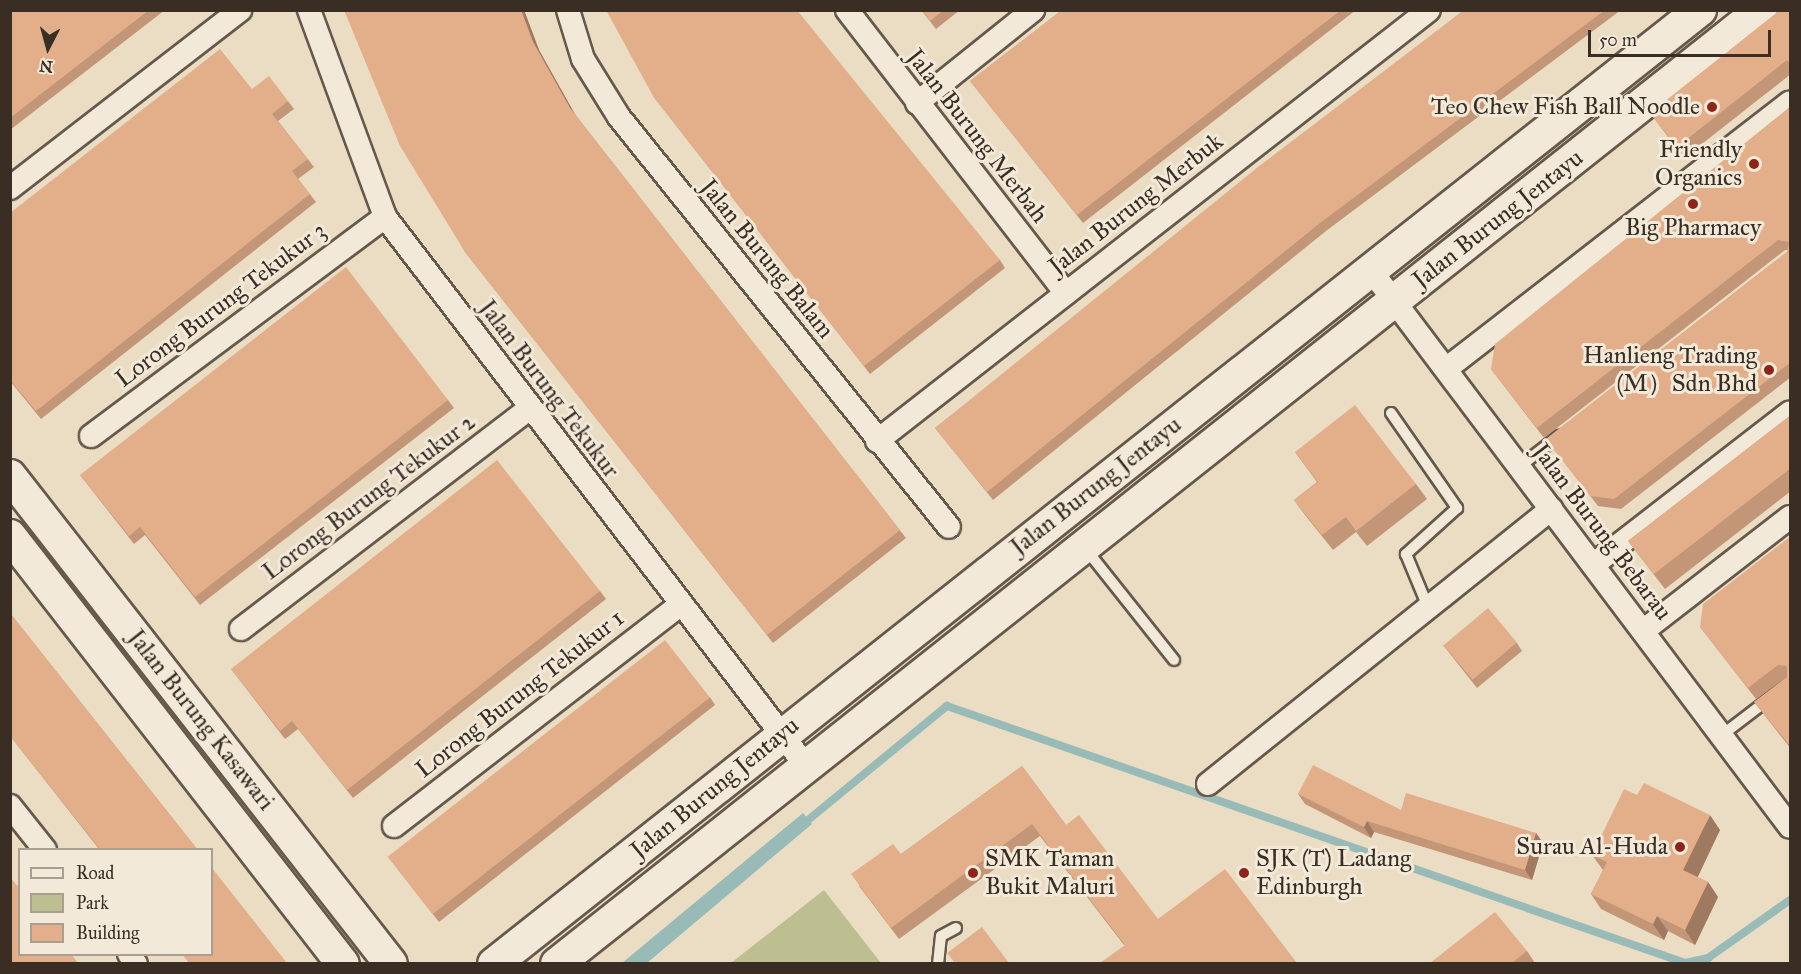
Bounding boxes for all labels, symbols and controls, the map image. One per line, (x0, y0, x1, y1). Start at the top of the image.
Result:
north arrow (18, 18, 78, 78)
scale bar (1591, 18, 1774, 56)
text: 50 m (1599, 29, 1637, 51)
street label: Jalan Burung Merbah (900, 43, 1054, 229)
text: N (38, 56, 54, 77)
place label: Teo Chew Fish Ball Noodle (1431, 93, 1700, 121)
marker: Teo Chew Fish Ball Noodle (1705, 100, 1719, 114)
street label: Jalan Burung Merbuk (1043, 127, 1229, 281)
place label: Friendly Organics (1655, 136, 1742, 192)
street label: Jalan Burung Jentayu (1407, 143, 1589, 295)
marker: Friendly Organics (1747, 157, 1761, 171)
street label: Jalan Burung Balam (694, 173, 840, 345)
marker: Big Pharmacy (1686, 197, 1700, 211)
place label: Big Pharmacy (1625, 214, 1761, 242)
street label: Lorong Burung Tekukur 3 (110, 216, 332, 394)
street label: Jalan Burung Tekukur (473, 294, 625, 484)
place label: Hanlieng Trading (M）Sdn Bhd (1583, 342, 1757, 398)
marker: Hanlieng Trading (M）Sdn Bhd (1762, 363, 1776, 377)
street label: Lorong Burung Tekukur 2 (257, 408, 481, 586)
street label: Jalan Burung Jentayu (1005, 410, 1187, 562)
street label: Jalan Burung Bebarau (1526, 438, 1678, 626)
street label: Lorong Burung Tekukur 1 (410, 604, 630, 784)
street label: Jalan Burung Kasawari (122, 624, 280, 816)
street label: Jalan Burung Jentayu (625, 711, 805, 865)
place label: Surau Al-Huda (1516, 833, 1668, 861)
marker: Surau Al-Huda (1673, 840, 1687, 854)
place label: SMK Taman Bukit Maluri (985, 845, 1115, 901)
place label: SJK (T) Ladang Edinburgh (1256, 845, 1411, 901)
legend (18, 848, 213, 956)
text: Road (76, 862, 114, 884)
marker: SMK Taman Bukit Maluri (966, 866, 980, 880)
marker: SJK (T) Ladang Edinburgh (1237, 866, 1251, 880)
text: Park (76, 892, 109, 914)
text: Building (76, 922, 139, 944)

